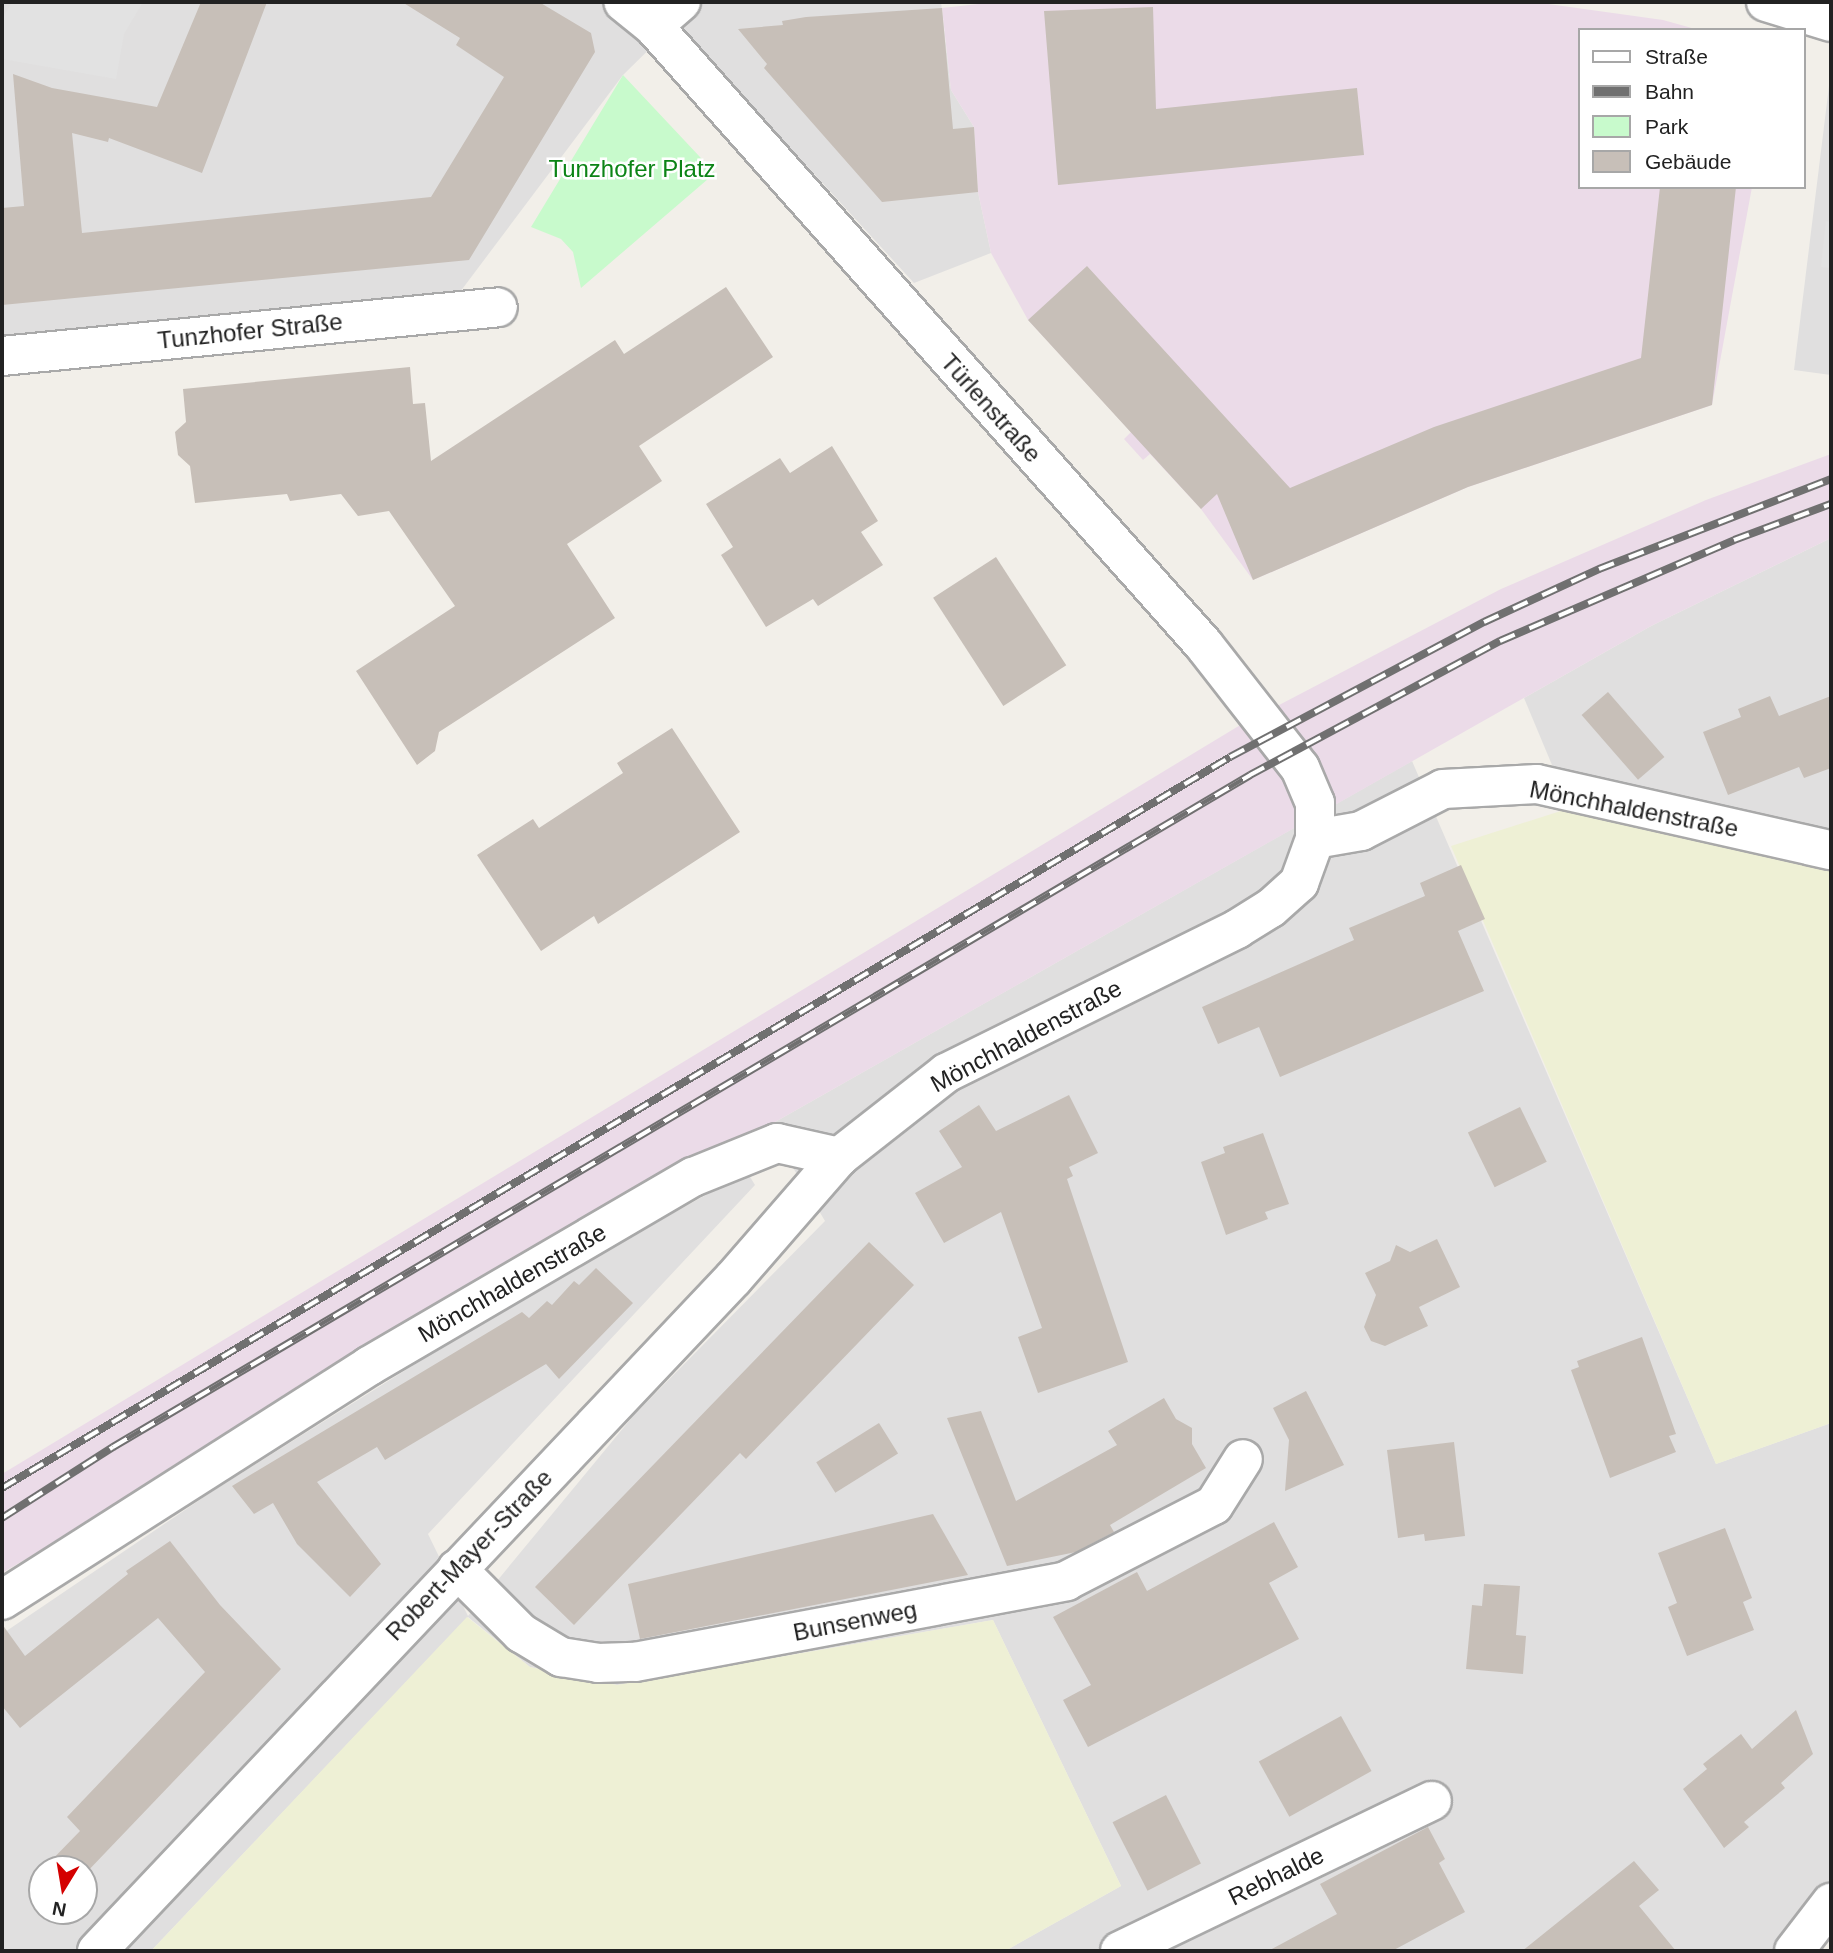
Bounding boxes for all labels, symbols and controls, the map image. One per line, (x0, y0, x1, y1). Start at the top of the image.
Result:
legend (1577, 28, 1805, 189)
text: Straße (1645, 45, 1708, 68)
text: Bahn (1645, 80, 1694, 103)
text: Park (1645, 115, 1688, 138)
text: Gebäude (1645, 150, 1731, 173)
park label: Tunzhofer Platz (548, 155, 716, 183)
street label: Tunzhofer Straße (156, 307, 344, 355)
street label: Türlenstraße (935, 348, 1047, 468)
street label: Mönchhaldenstraße (1527, 775, 1741, 843)
street label: Mönchhaldenstraße (926, 973, 1126, 1099)
street label: Mönchhaldenstraße (413, 1217, 611, 1349)
street label: Robert-Mayer-Straße (380, 1463, 558, 1647)
street label: Bunsenweg (791, 1595, 919, 1647)
street label: Rebhalde (1224, 1841, 1328, 1911)
north arrow (28, 1855, 98, 1925)
text: N (51, 1898, 68, 1921)

